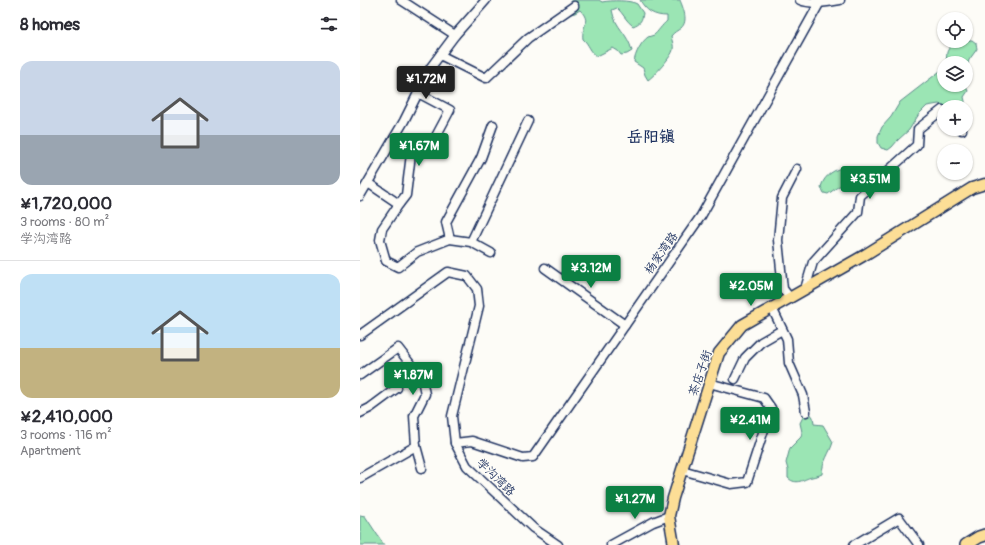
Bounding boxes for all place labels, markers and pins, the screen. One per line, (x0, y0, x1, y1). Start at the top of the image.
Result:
pin: ¥1.72M (393, 66, 459, 100)
pin: ¥1.67M (386, 133, 452, 167)
pin: ¥3.51M (837, 166, 903, 200)
pin: ¥3.12M (558, 255, 624, 289)
pin: ¥2.05M (718, 273, 784, 307)
pin: ¥1.87M (380, 362, 446, 396)
pin: ¥2.41M (717, 407, 783, 441)
pin: ¥1.27M (602, 486, 668, 520)

